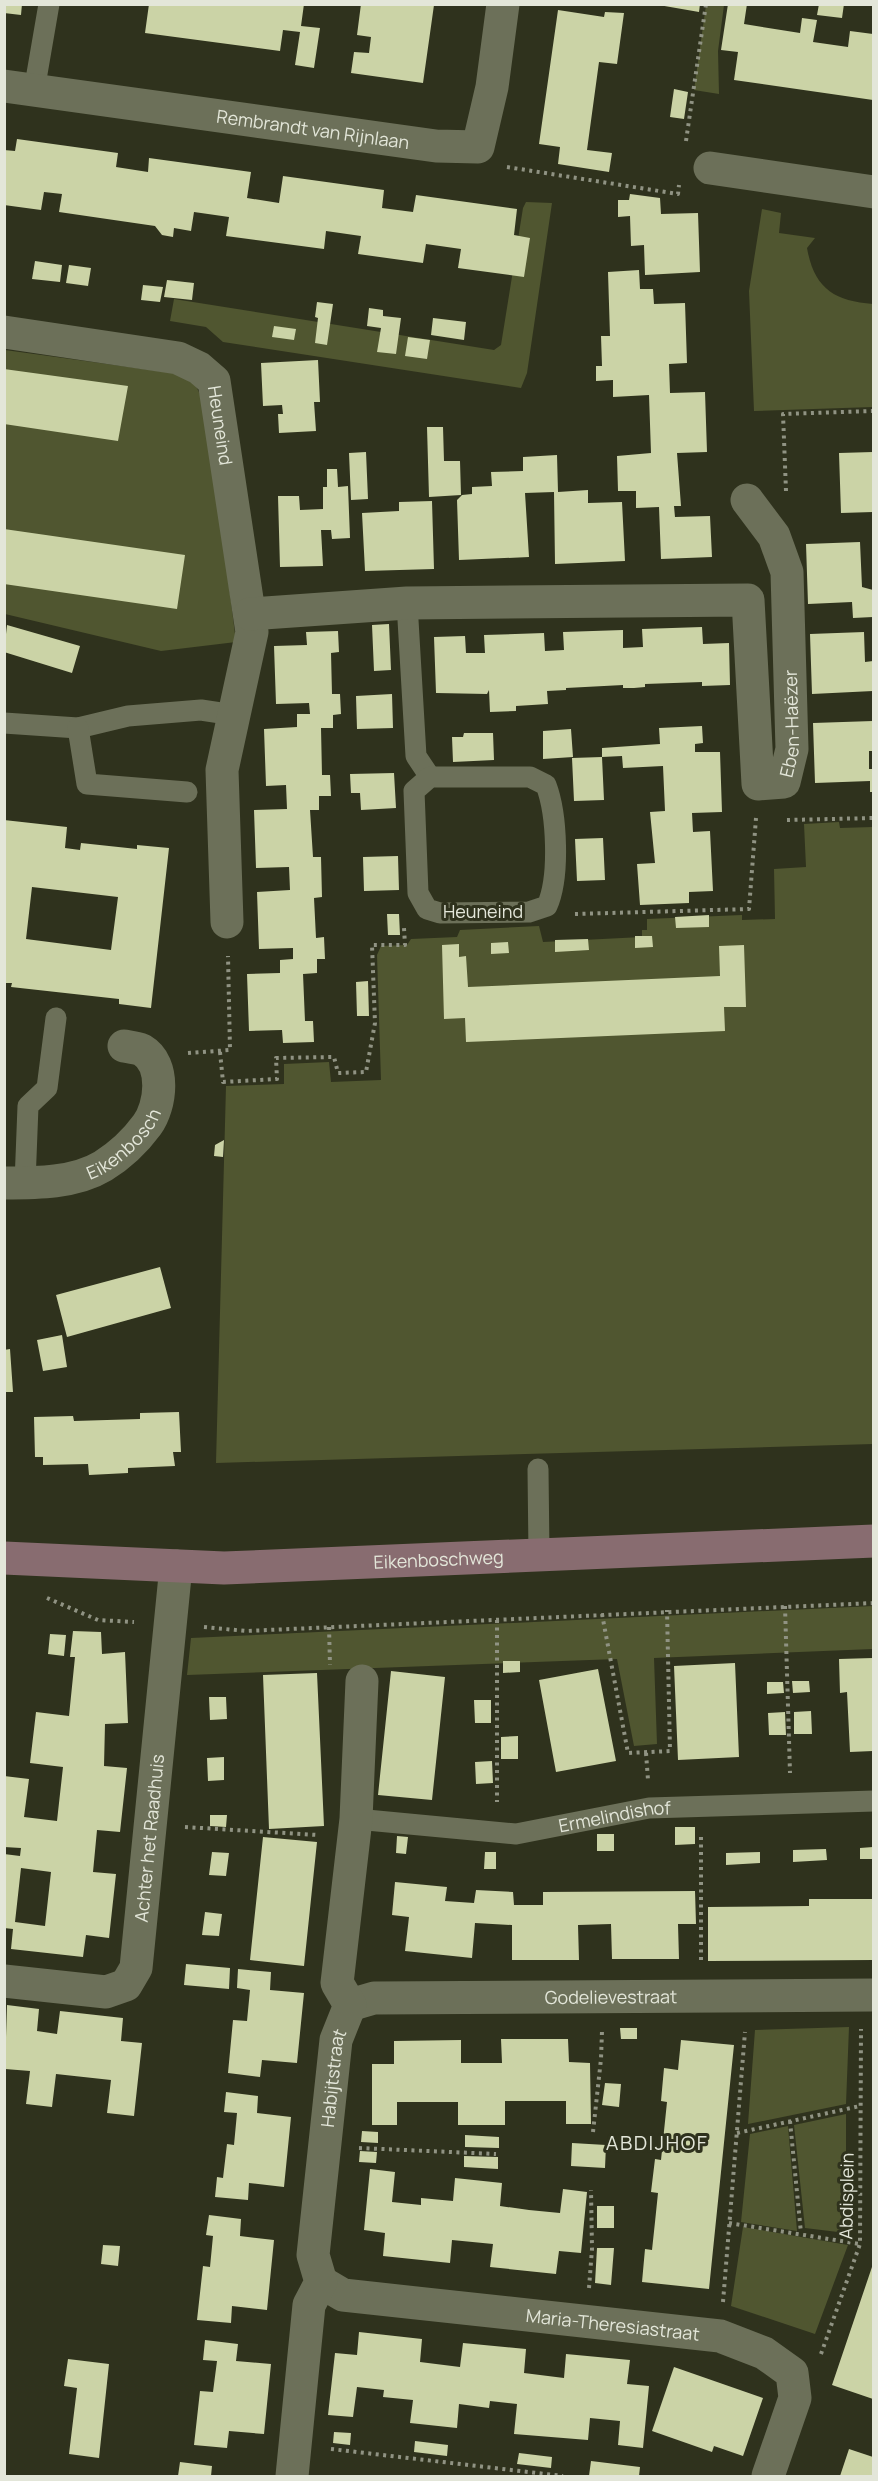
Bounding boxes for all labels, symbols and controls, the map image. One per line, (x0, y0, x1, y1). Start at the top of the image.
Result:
street label: Rembrandt van Rijnlaan (215, 104, 411, 154)
street label: Heuneind (203, 384, 239, 467)
street label: Eben-Haëzer (774, 669, 804, 780)
street label: Heuneind (443, 899, 523, 923)
street label: Eikenbosch (83, 1105, 166, 1185)
street label: Eikenboschweg (373, 1544, 504, 1574)
street label: Achter het Raadhuis (129, 1753, 169, 1923)
street label: Ermelindishof (556, 1795, 672, 1837)
street label: Godelievestraat (545, 1984, 677, 2009)
street label: Habijtstraat (315, 2025, 351, 2128)
district label: ABDIJHOF (606, 2129, 708, 2156)
street label: Abdisplein (833, 2152, 859, 2240)
street label: Maria-Theresiastraat (525, 2303, 701, 2346)

